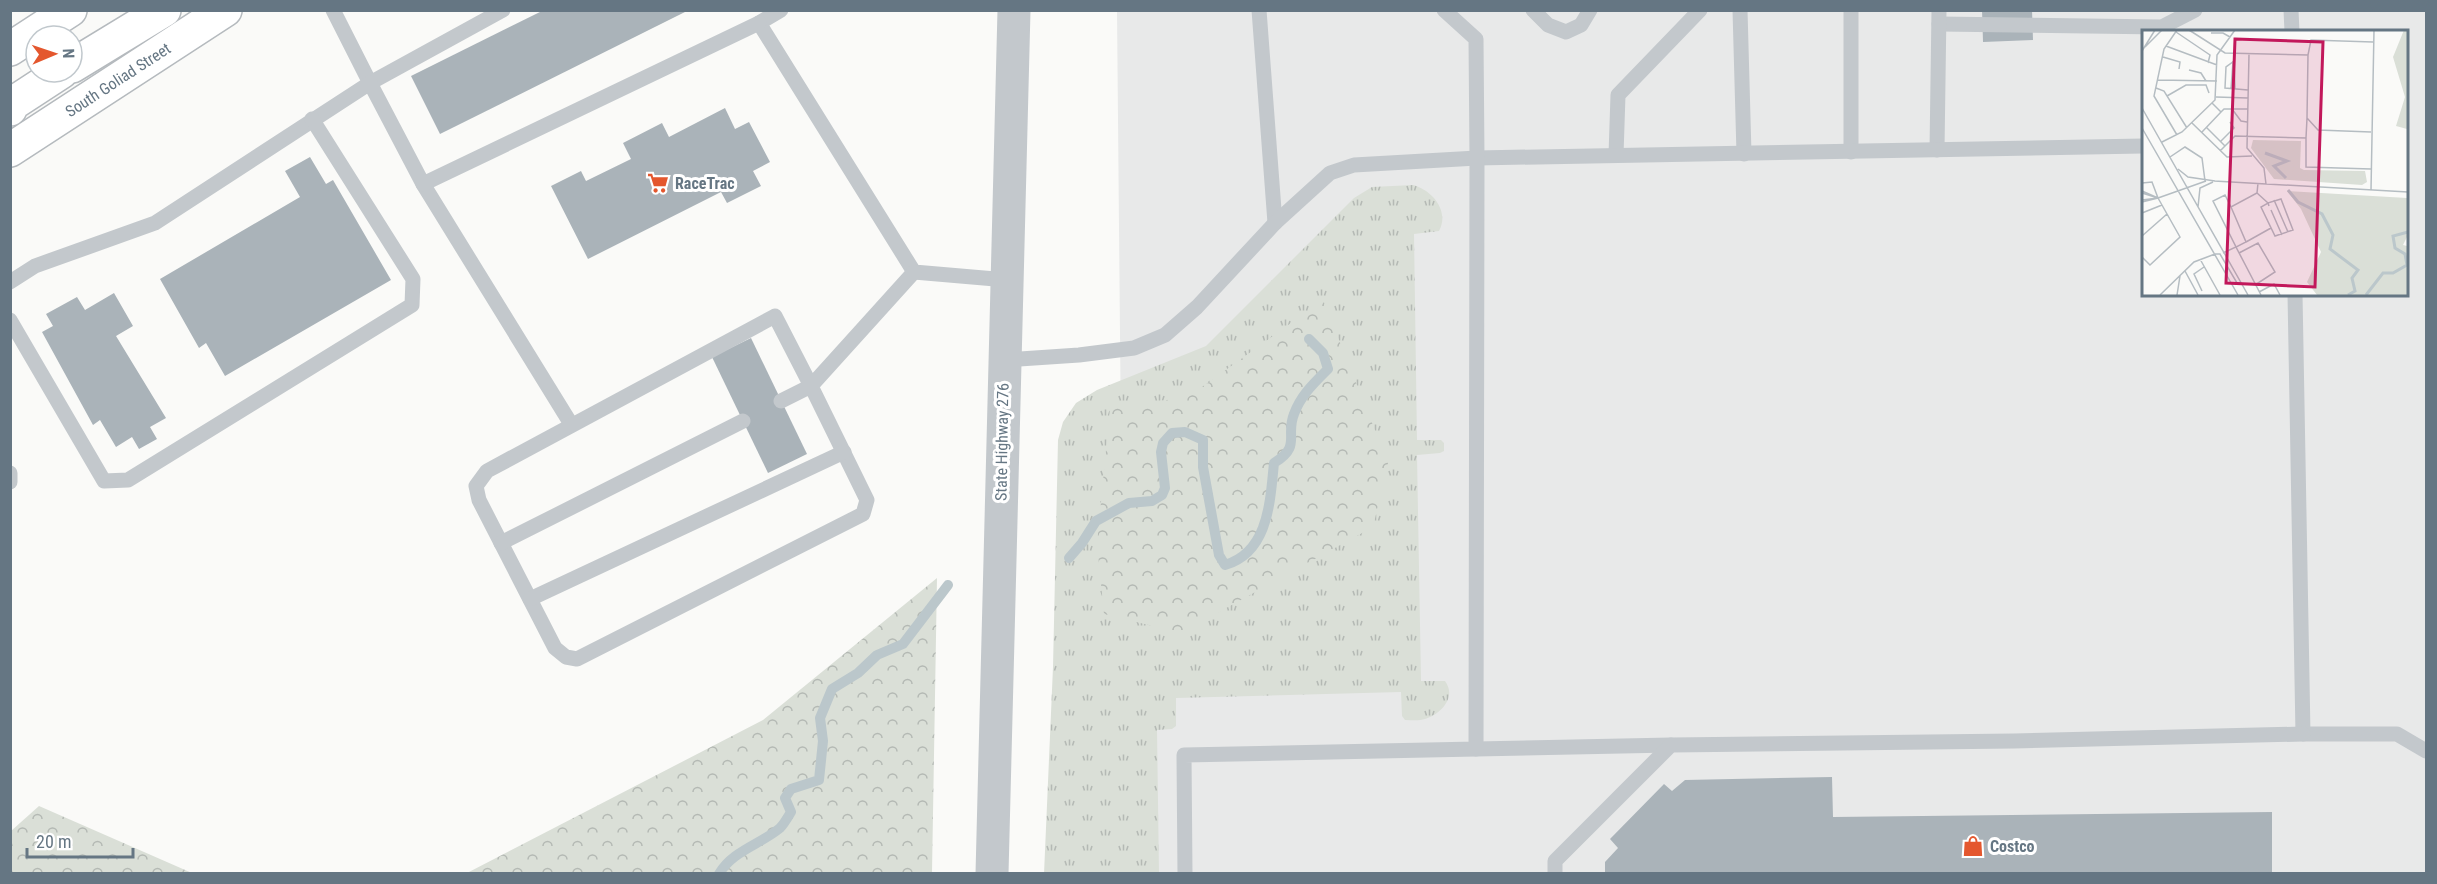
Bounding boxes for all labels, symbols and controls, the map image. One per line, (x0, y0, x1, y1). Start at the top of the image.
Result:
north arrow (24, 24, 84, 84)
inset map (2142, 30, 2407, 296)
street label: South Goliad Street (62, 39, 174, 121)
text: N (59, 48, 78, 59)
supermarket icon: RaceTrac (646, 171, 670, 195)
place label: RaceTrac (675, 174, 735, 193)
street label: State Highway 276 (991, 383, 1013, 501)
scale bar (27, 821, 134, 859)
text: 20 m (36, 831, 71, 852)
shop icon: Costco (1961, 834, 1985, 858)
place label: Costco (1990, 837, 2035, 856)

